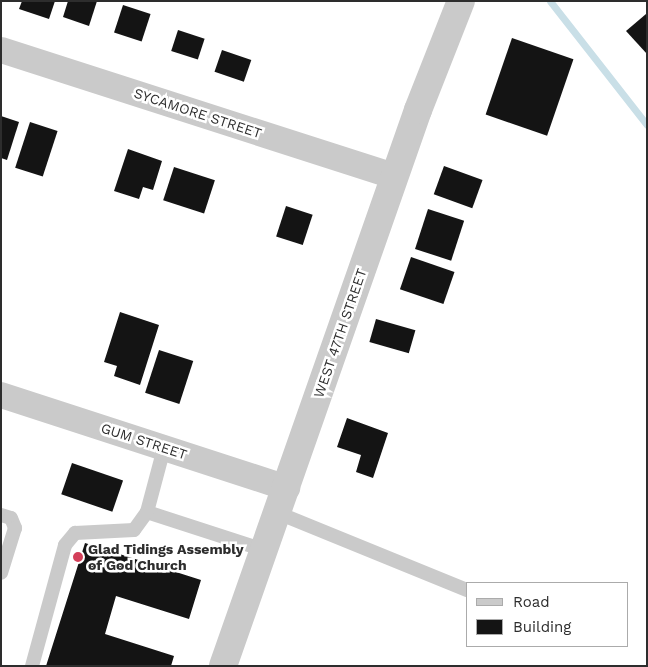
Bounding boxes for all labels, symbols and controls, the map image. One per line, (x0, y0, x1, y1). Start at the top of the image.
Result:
street label: SYCAMORE STREET (132, 84, 264, 142)
street label: WEST 47TH STREET (310, 266, 370, 400)
street label: GUM STREET (99, 419, 189, 463)
place label: Glad Tidings Assembly of God Church (88, 541, 244, 574)
marker: Glad Tidings Assembly of God Church (72, 551, 84, 563)
legend (466, 582, 628, 647)
text: Road (513, 593, 550, 611)
text: Building (513, 618, 571, 636)

